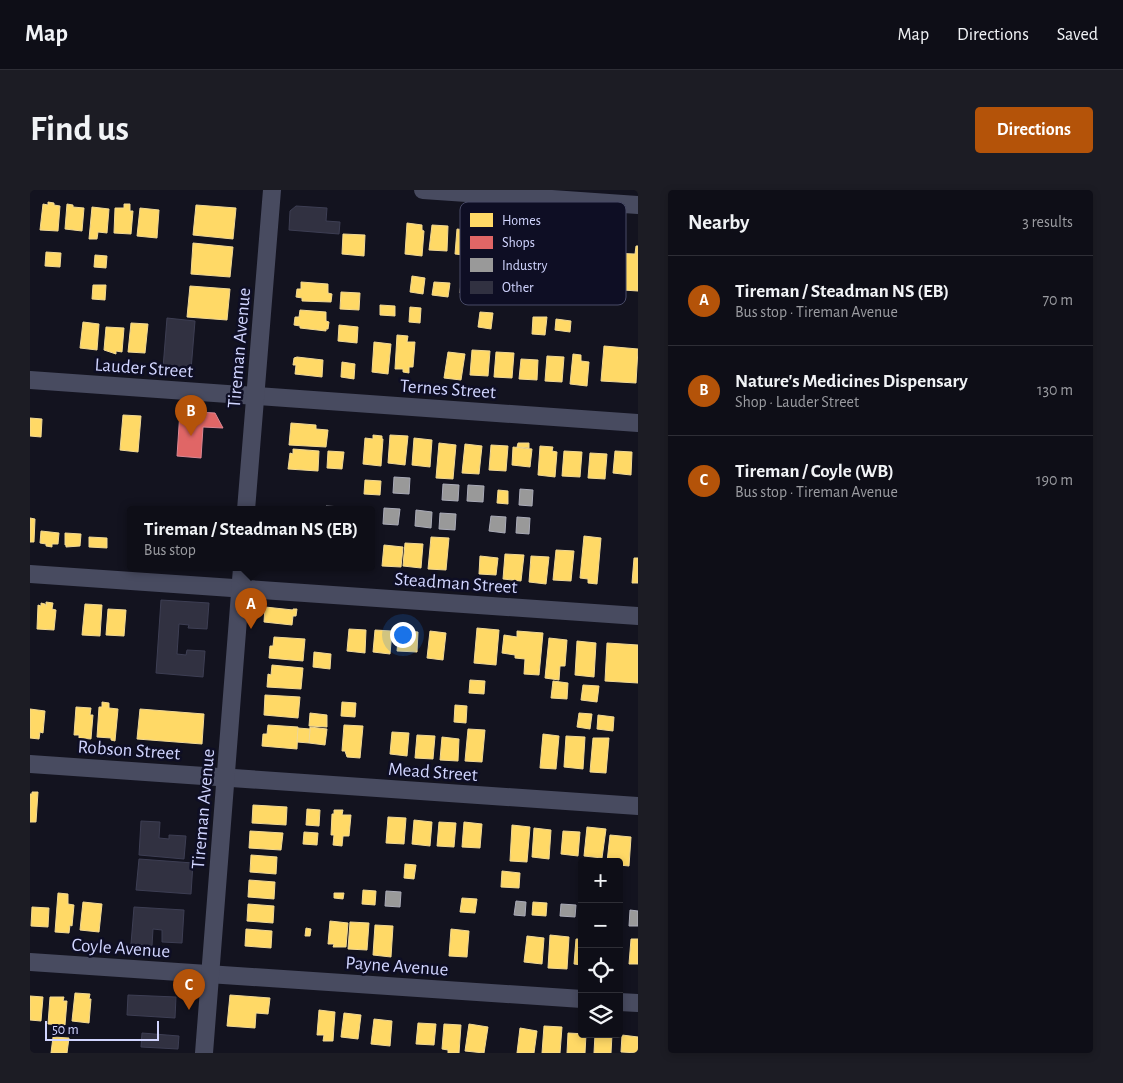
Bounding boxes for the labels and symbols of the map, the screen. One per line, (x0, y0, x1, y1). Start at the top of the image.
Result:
legend (460, 202, 626, 305)
text: Homes (502, 214, 541, 228)
text: Shops (502, 236, 535, 250)
text: Industry (502, 259, 548, 273)
text: Other (502, 281, 534, 295)
street label: Tireman Avenue (225, 287, 254, 409)
street label: Lauder Street (94, 356, 194, 381)
street label: Ternes Street (399, 377, 497, 402)
pin: B (175, 395, 207, 436)
street label: Steadman Street (394, 570, 518, 597)
pin: A (235, 588, 267, 629)
your location (390, 622, 416, 648)
street label: Robson Street (77, 737, 181, 764)
street label: Tireman Avenue (189, 748, 218, 870)
street label: Mead Street (387, 760, 478, 785)
street label: Coyle Avenue (71, 936, 171, 961)
street label: Payne Avenue (345, 953, 449, 980)
pin: C (173, 969, 205, 1010)
scale bar (45, 1018, 159, 1041)

